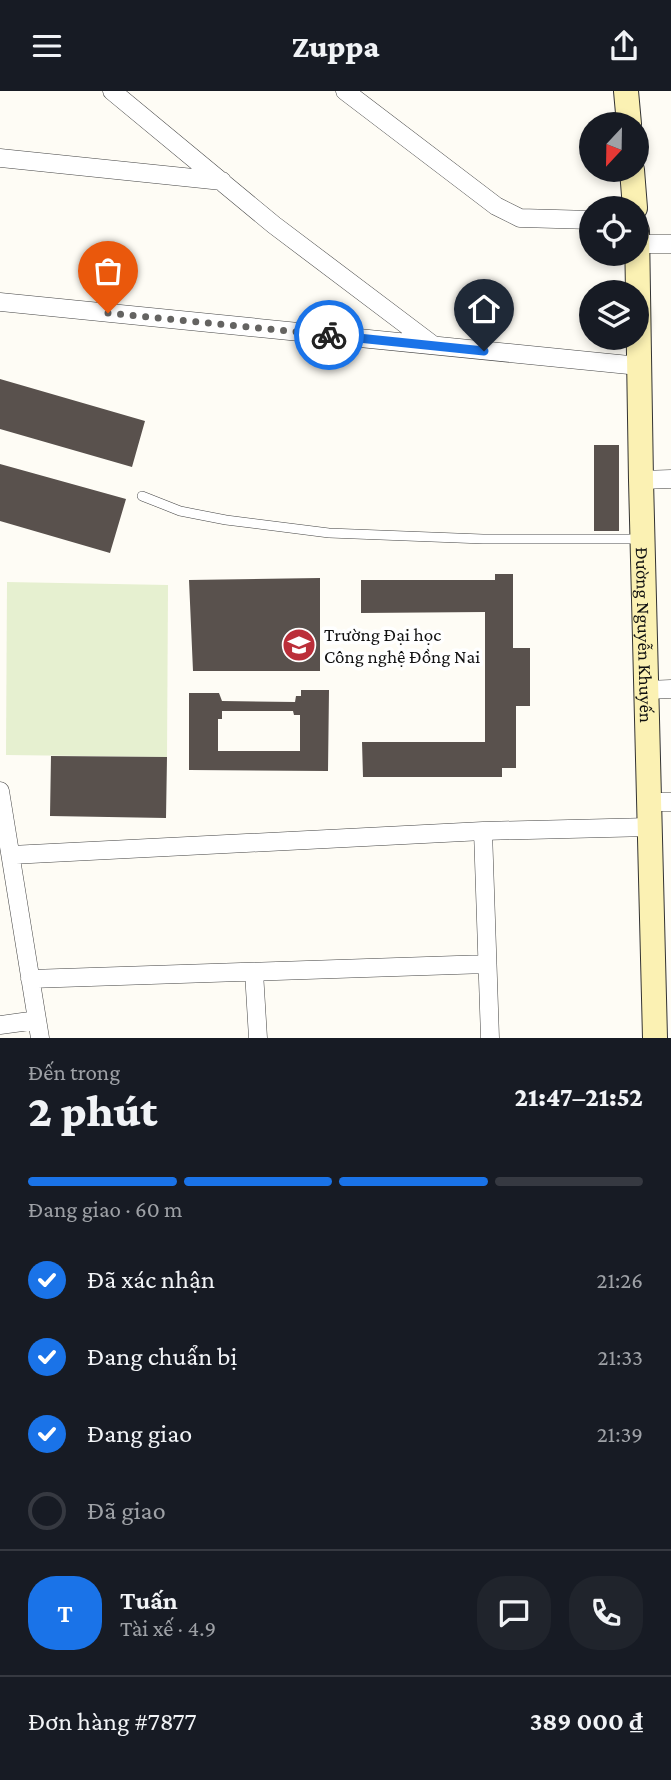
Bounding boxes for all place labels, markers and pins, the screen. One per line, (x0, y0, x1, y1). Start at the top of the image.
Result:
pin (78, 241, 138, 313)
pin (454, 279, 514, 351)
place label: Trường Đại học Công nghệ Đồng Nai (324, 624, 480, 667)
school or university icon: Trường Đại học Công nghệ Đồng Nai (280, 626, 318, 664)

